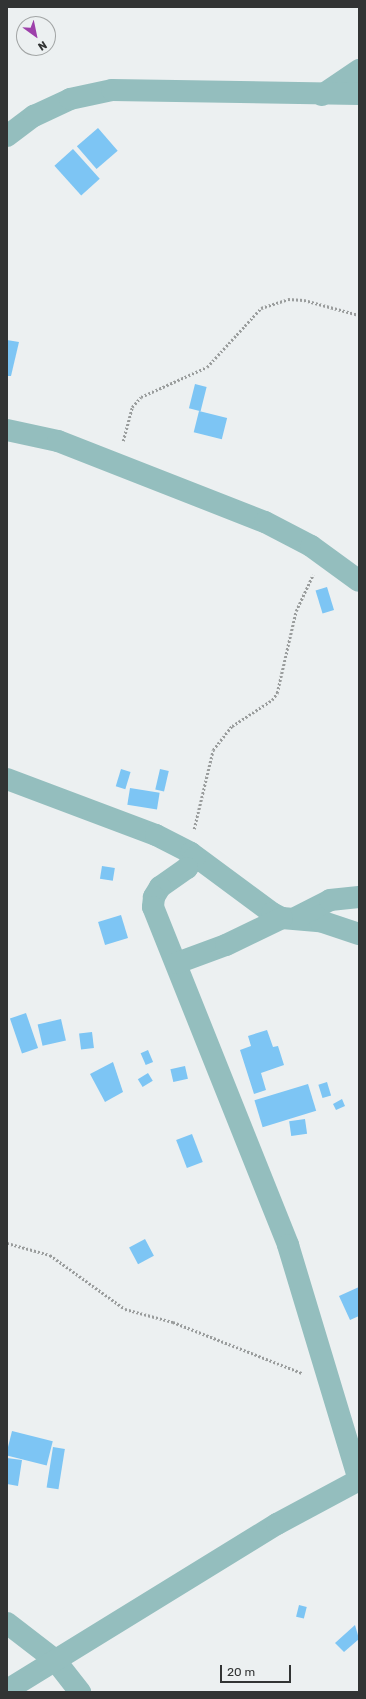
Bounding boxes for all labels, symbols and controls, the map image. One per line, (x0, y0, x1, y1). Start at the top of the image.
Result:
north arrow (16, 16, 56, 56)
text: N (35, 38, 49, 53)
scale bar (222, 1657, 293, 1683)
text: 20 m (227, 1665, 255, 1679)

